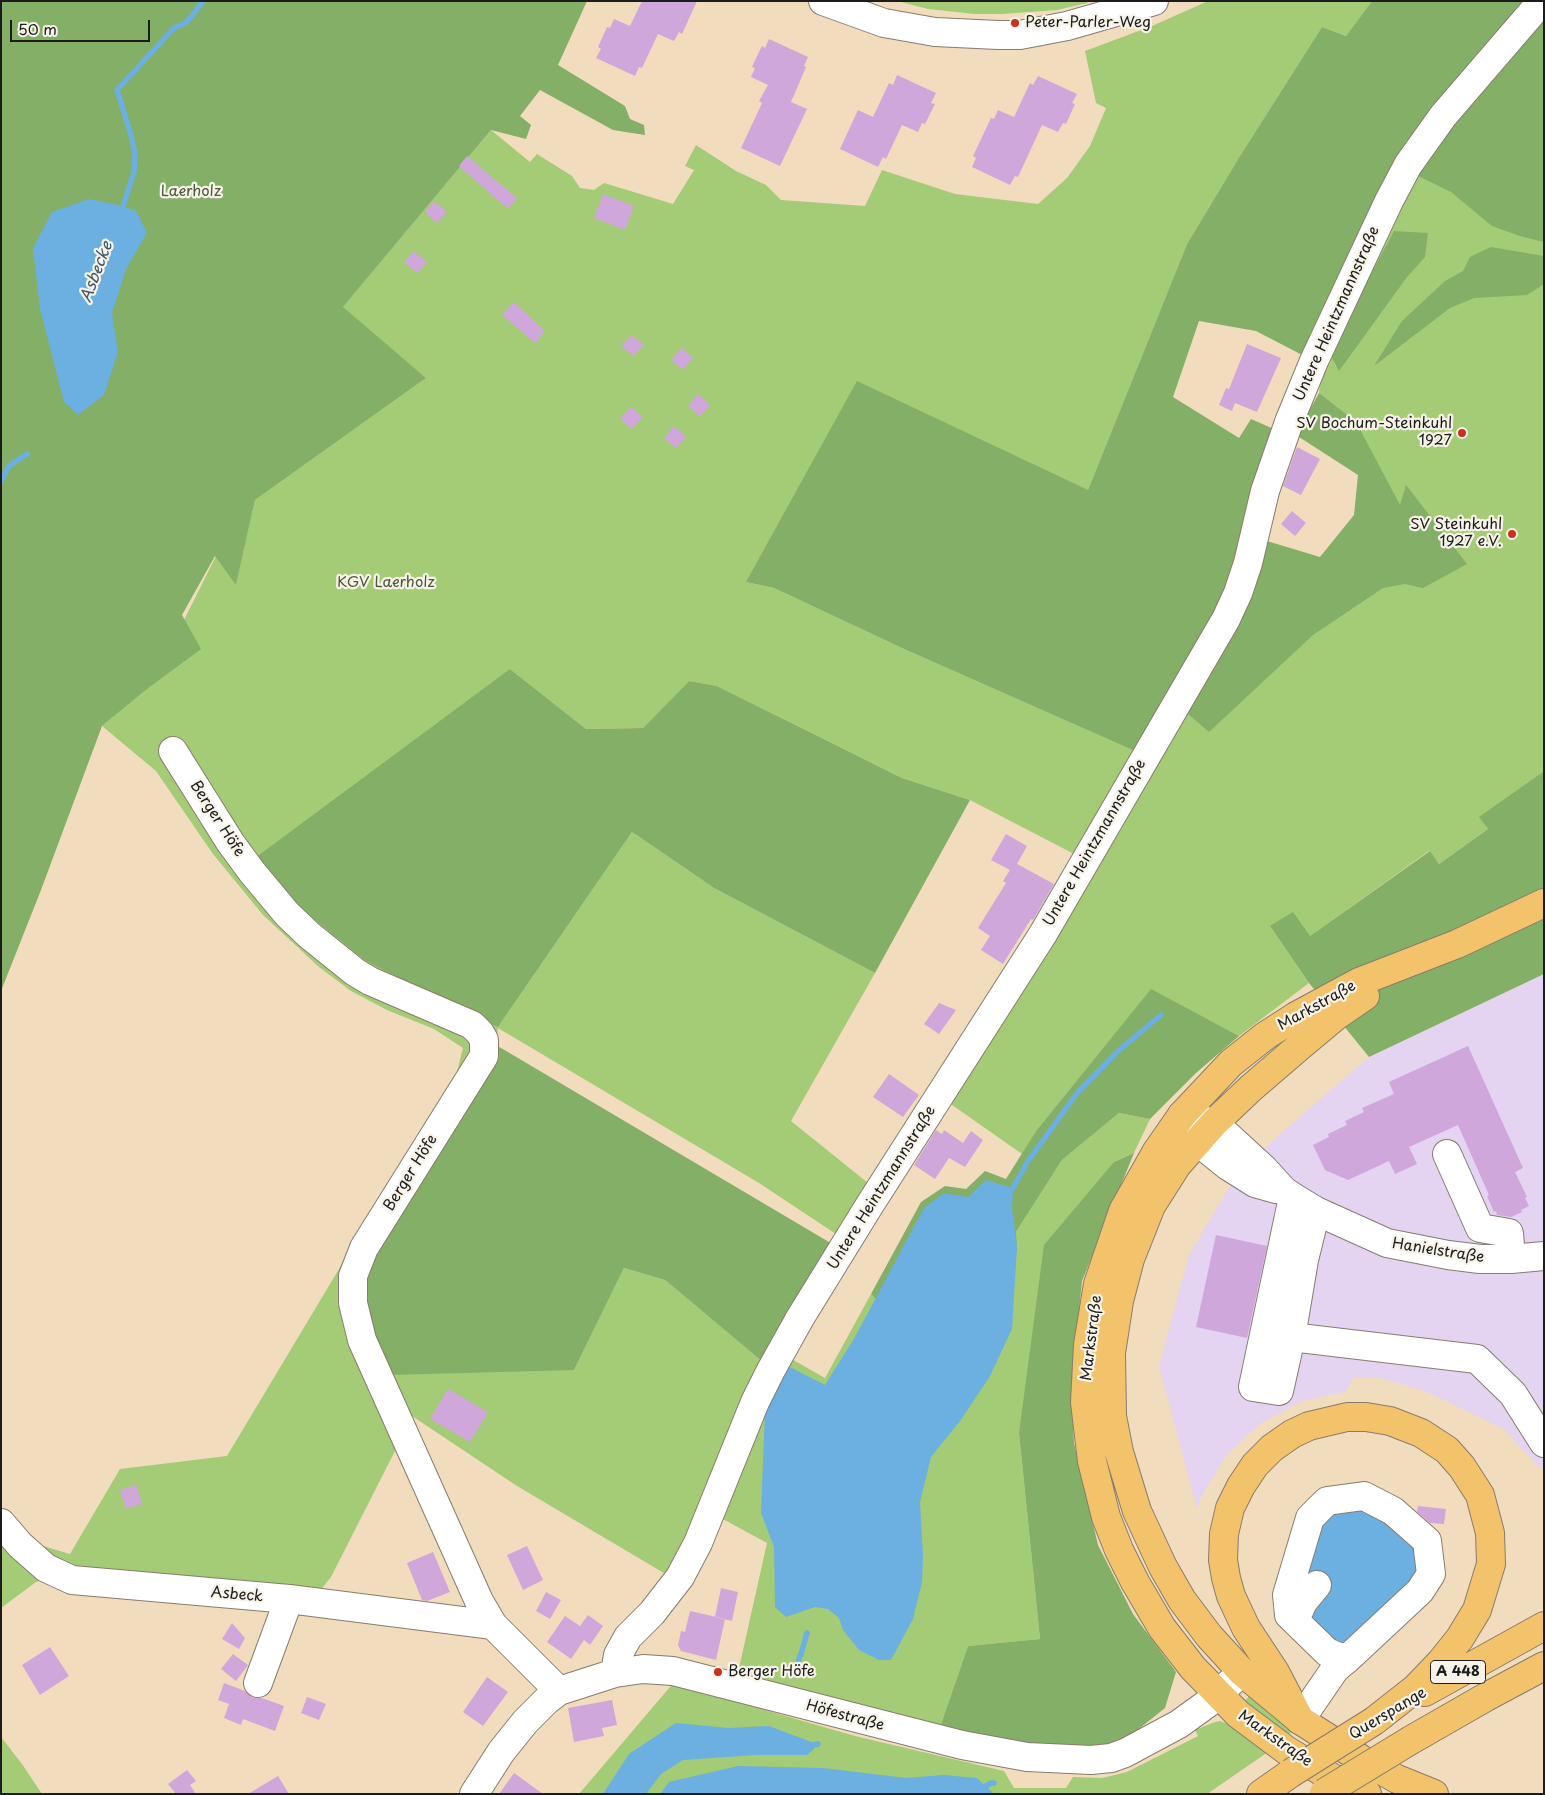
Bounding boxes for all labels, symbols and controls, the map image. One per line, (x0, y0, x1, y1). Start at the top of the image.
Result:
scale bar (12, 10, 152, 42)
place label: Peter-Parler-Weg (1025, 14, 1151, 32)
text: 50 m (18, 17, 57, 40)
marker: Peter-Parler-Weg (1009, 17, 1021, 29)
park label: Laerholz (161, 183, 221, 201)
street label: Untere Heintzmannstraße (1290, 224, 1384, 404)
water label: Asbecke (77, 239, 117, 305)
place label: SV Bochum-Steinkuhl 1927 (1296, 415, 1452, 450)
marker: SV Bochum-Steinkuhl 1927 (1456, 427, 1468, 439)
place label: SV Steinkuhl 1927 e.V. (1410, 516, 1502, 551)
marker: SV Steinkuhl 1927 e.V. (1506, 528, 1518, 540)
park label: KGV Laerholz (337, 574, 435, 592)
street label: Untere Heintzmannstraße (1040, 756, 1150, 930)
street label: Berger Höfe (186, 778, 248, 860)
street label: Markstraße (1275, 977, 1359, 1035)
street label: Untere Heintzmannstraße (824, 1103, 940, 1273)
street label: Berger Höfe (380, 1131, 442, 1215)
street label: Hanielstraße (1391, 1235, 1485, 1267)
street label: Markstraße (1078, 1294, 1106, 1382)
street label: Asbeck (210, 1584, 264, 1606)
road number: A 448 (1430, 1660, 1486, 1684)
place label: Berger Höfe (728, 1663, 815, 1681)
marker: Berger Höfe (712, 1666, 724, 1678)
street label: Querspange (1346, 1684, 1430, 1744)
street label: Höfestraße (804, 1697, 886, 1735)
street label: Markstraße (1235, 1707, 1315, 1771)

